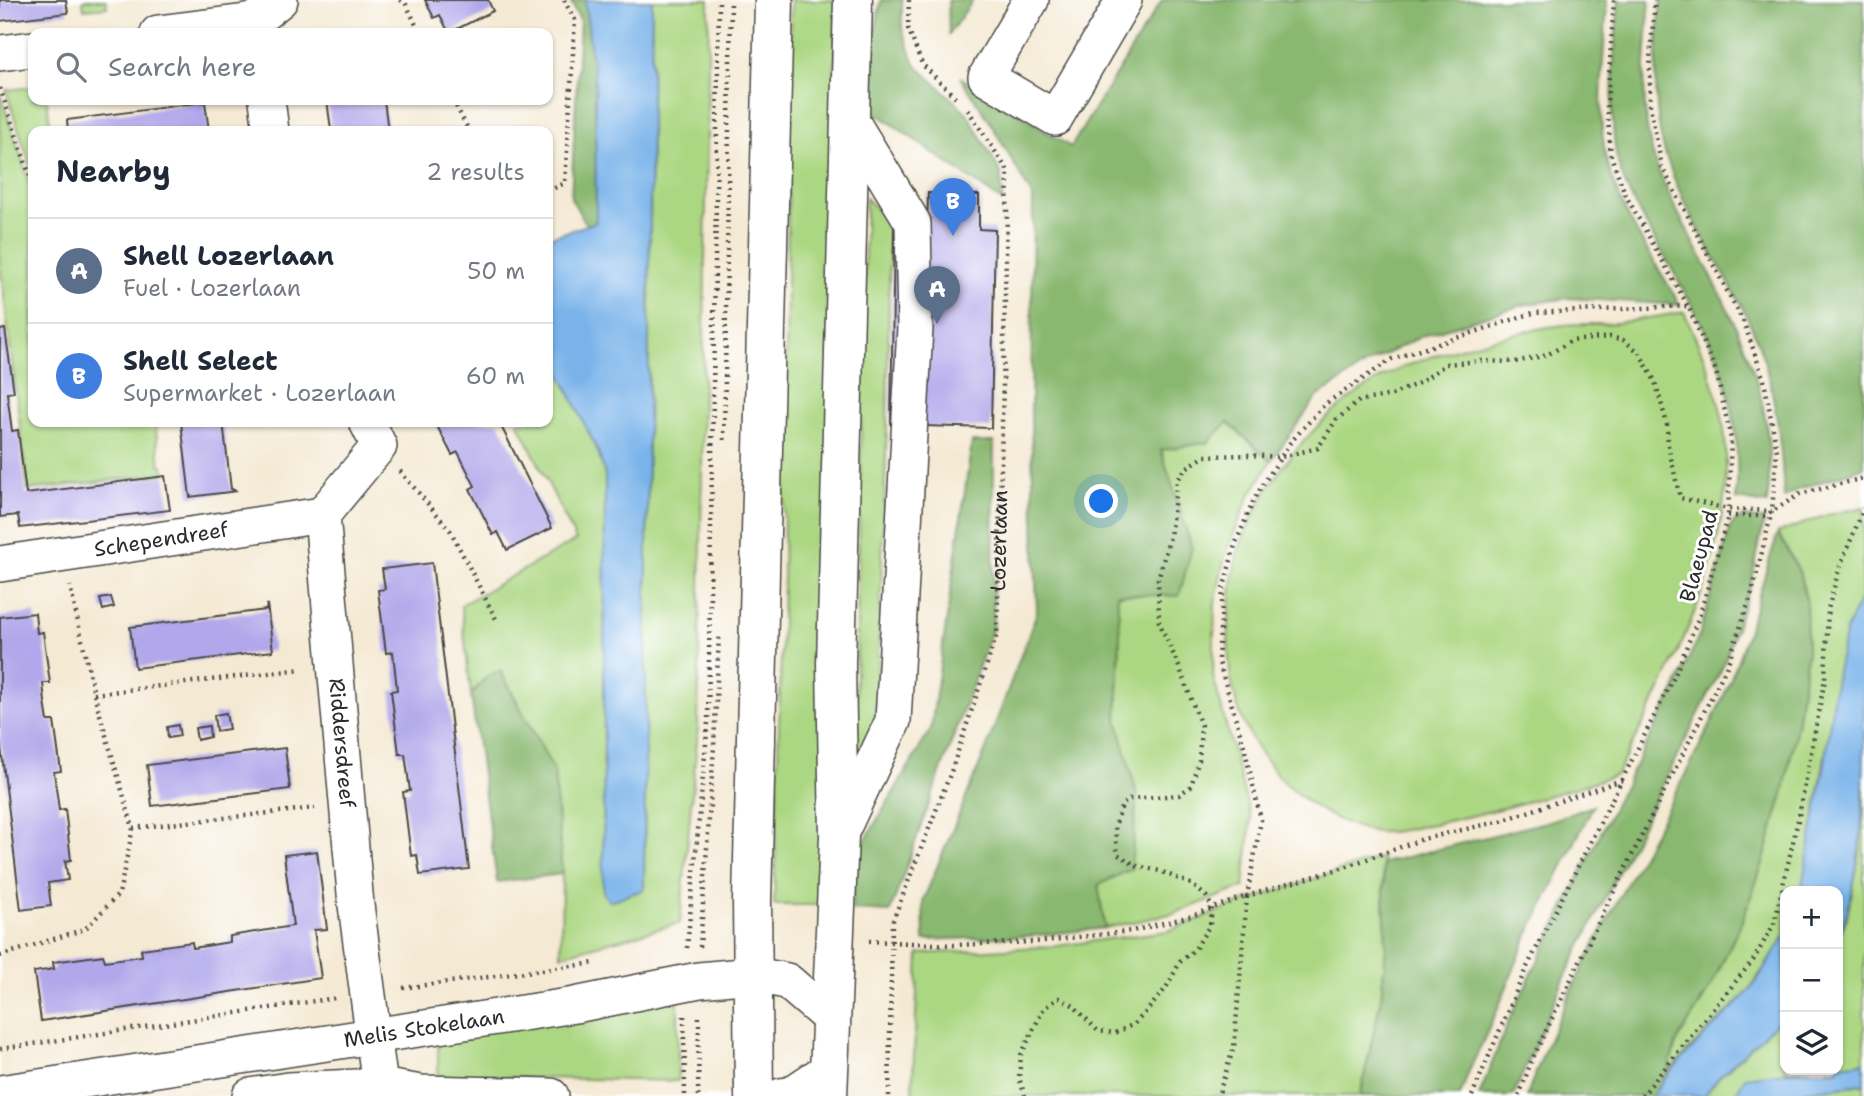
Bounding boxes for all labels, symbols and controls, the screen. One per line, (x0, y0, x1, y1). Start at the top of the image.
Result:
search box (28, 28, 553, 105)
icon: search (52, 48, 90, 86)
text: Search here (108, 49, 257, 84)
text: Nearby (56, 151, 171, 192)
text: 2 results (426, 157, 525, 187)
pin: B (930, 178, 976, 236)
text: Shell Lozerlaan (123, 238, 334, 273)
text: A (70, 256, 88, 286)
text: 50 m (467, 256, 525, 286)
pin: A (914, 266, 960, 324)
text: Fuel · Lozerlaan (123, 273, 301, 303)
text: Shell Select (123, 343, 278, 378)
text: B (72, 361, 86, 391)
text: 60 m (466, 361, 525, 391)
text: Supermarket · Lozerlaan (123, 378, 396, 408)
your location (1084, 484, 1118, 518)
street label: Lozerlaan (984, 490, 1014, 592)
street label: Blaeupad (1673, 507, 1725, 605)
street label: Schependreef (92, 515, 231, 564)
street label: Riddersdreef (322, 677, 361, 809)
map controls (1780, 886, 1843, 1075)
button: + (1780, 886, 1843, 949)
button: − (1780, 949, 1843, 1012)
street label: Melis Stokelaan (342, 1002, 506, 1054)
button: layers (1780, 1012, 1843, 1075)

